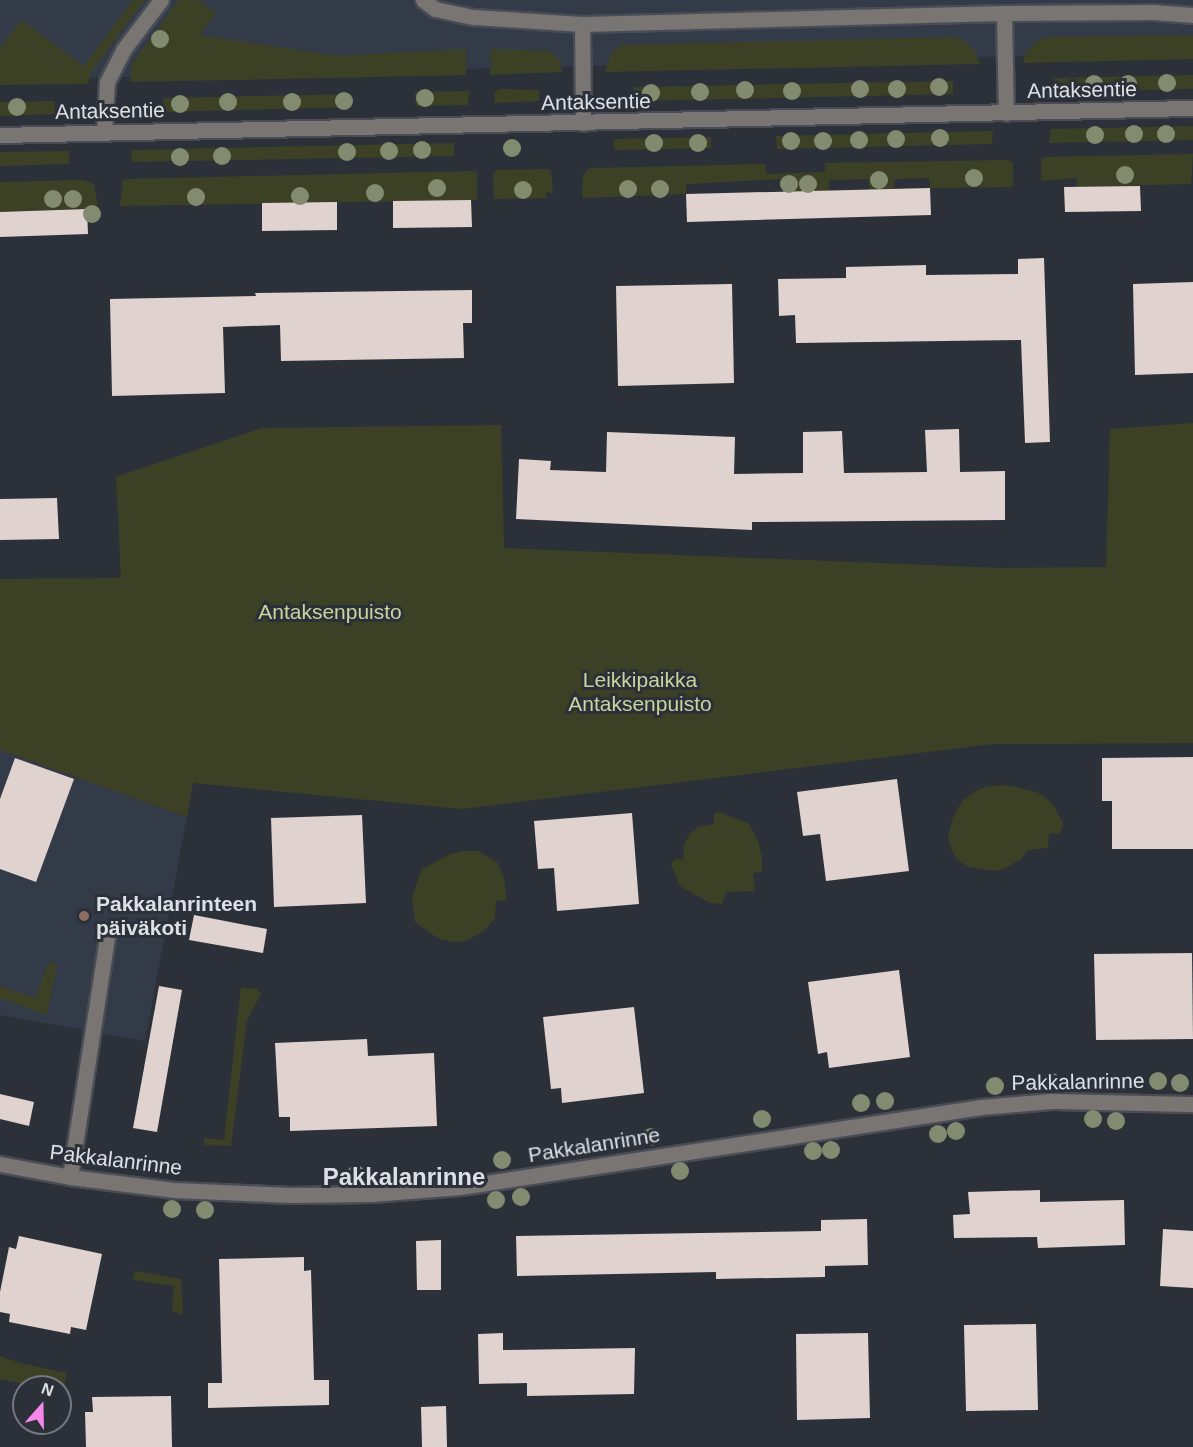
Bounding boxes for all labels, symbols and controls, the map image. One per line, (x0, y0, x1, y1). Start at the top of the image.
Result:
street label: Antaksentie (1027, 76, 1137, 104)
street label: Antaksentie (541, 88, 651, 116)
street label: Antaksentie (55, 97, 165, 125)
park label: Antaksenpuisto (258, 599, 402, 625)
park label: Leikkipaikka Antaksenpuisto (568, 667, 712, 717)
place label: Pakkalanrinteen päiväkoti (96, 891, 257, 941)
marker: Pakkalanrinteen päiväkoti (77, 909, 91, 923)
street label: Pakkalanrinne (1011, 1068, 1145, 1096)
street label: Pakkalanrinne (526, 1122, 662, 1168)
street label: Pakkalanrinne (48, 1139, 184, 1181)
district label: Pakkalanrinne (323, 1163, 485, 1191)
north arrow (12, 1375, 72, 1435)
text: N (39, 1380, 56, 1399)

